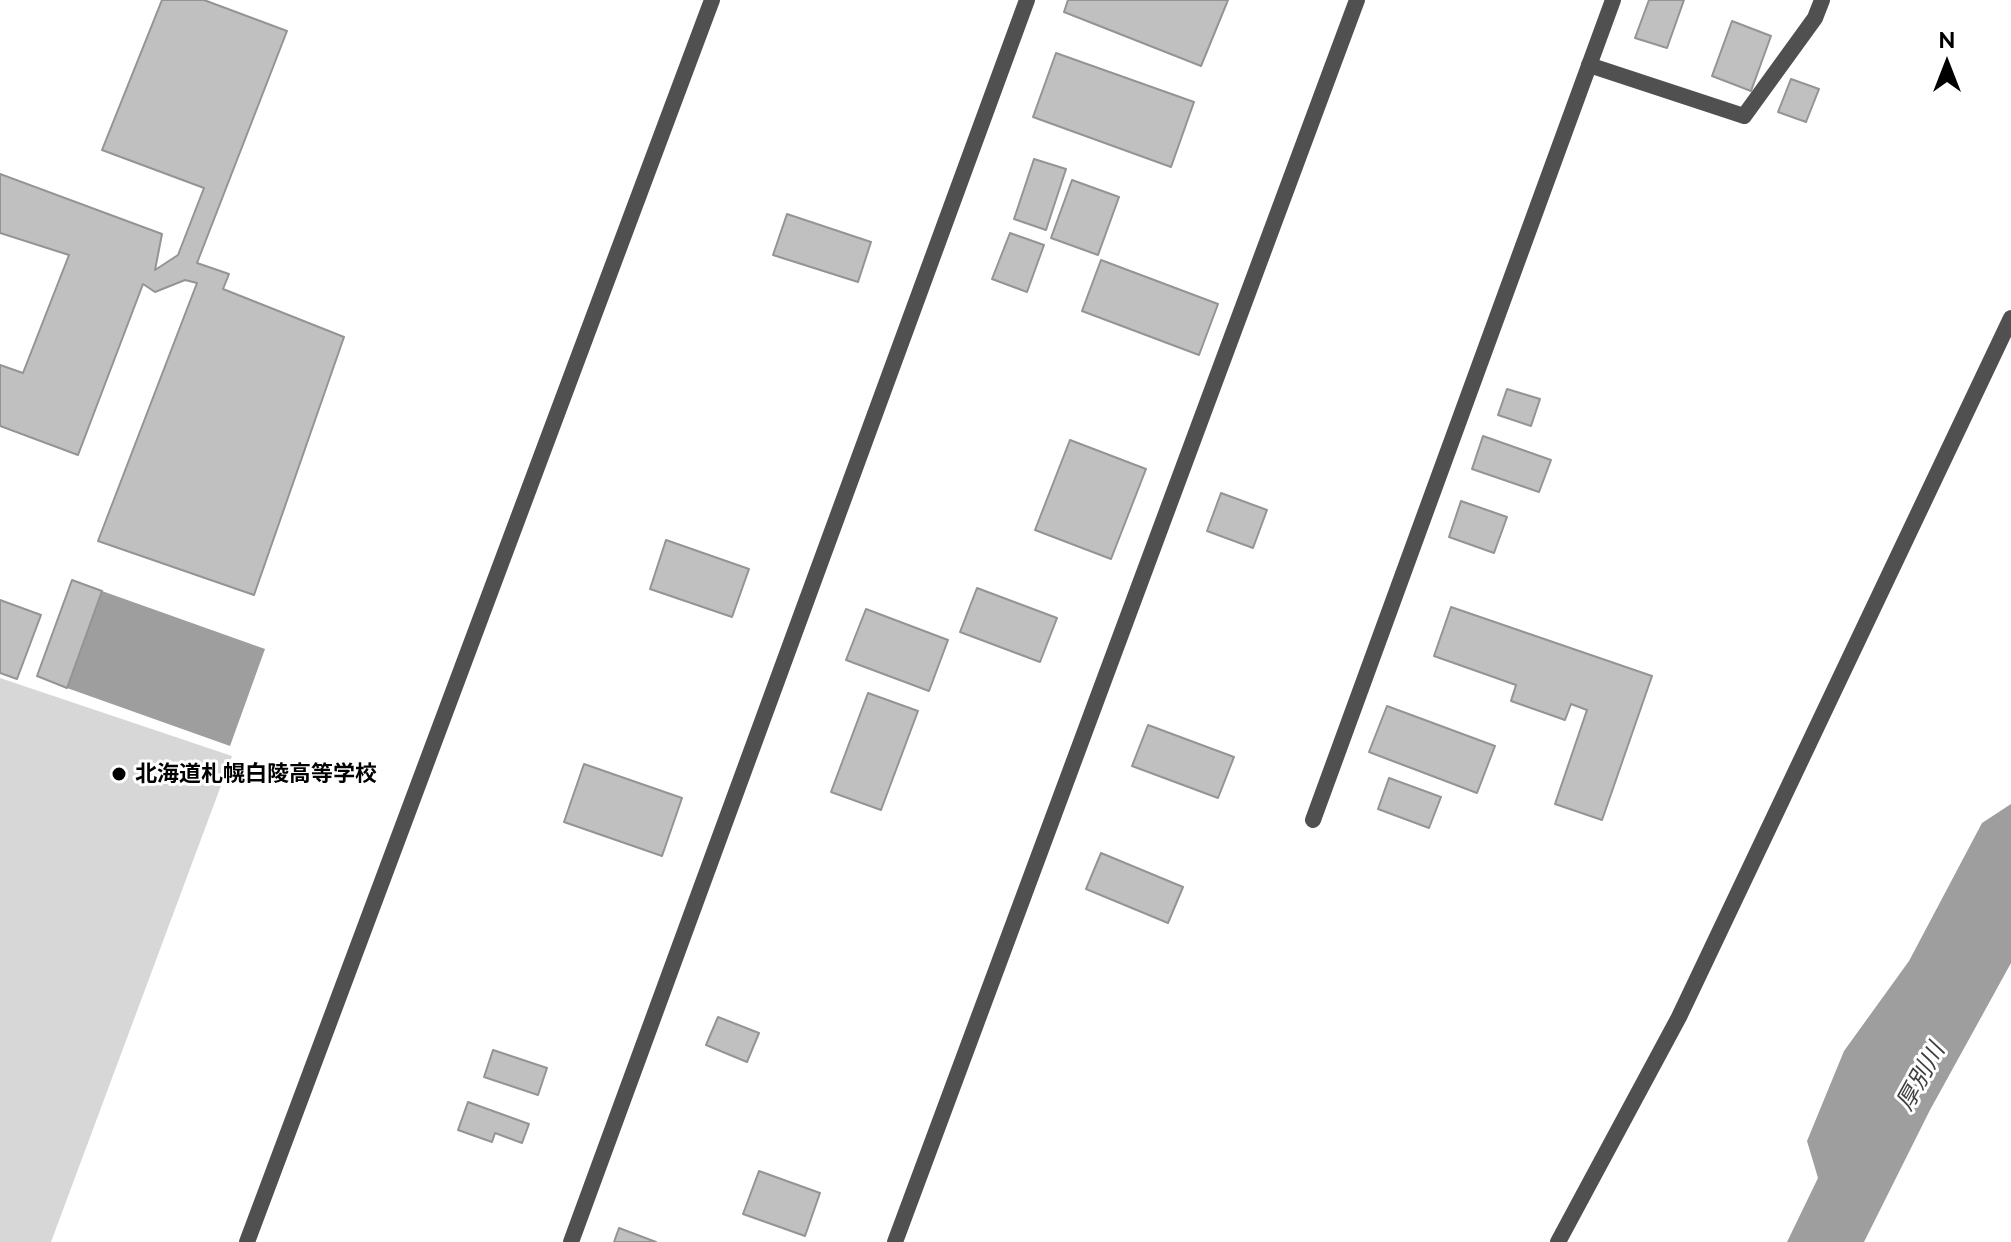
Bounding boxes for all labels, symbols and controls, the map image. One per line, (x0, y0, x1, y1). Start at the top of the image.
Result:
north arrow (1907, 24, 1987, 104)
text: N (1939, 27, 1955, 53)
place label: 北海道札幌白陵高等学校 (135, 761, 377, 787)
marker: 北海道札幌白陵高等学校 (110, 765, 128, 783)
water label: 厚別川 (1891, 1039, 1951, 1115)

